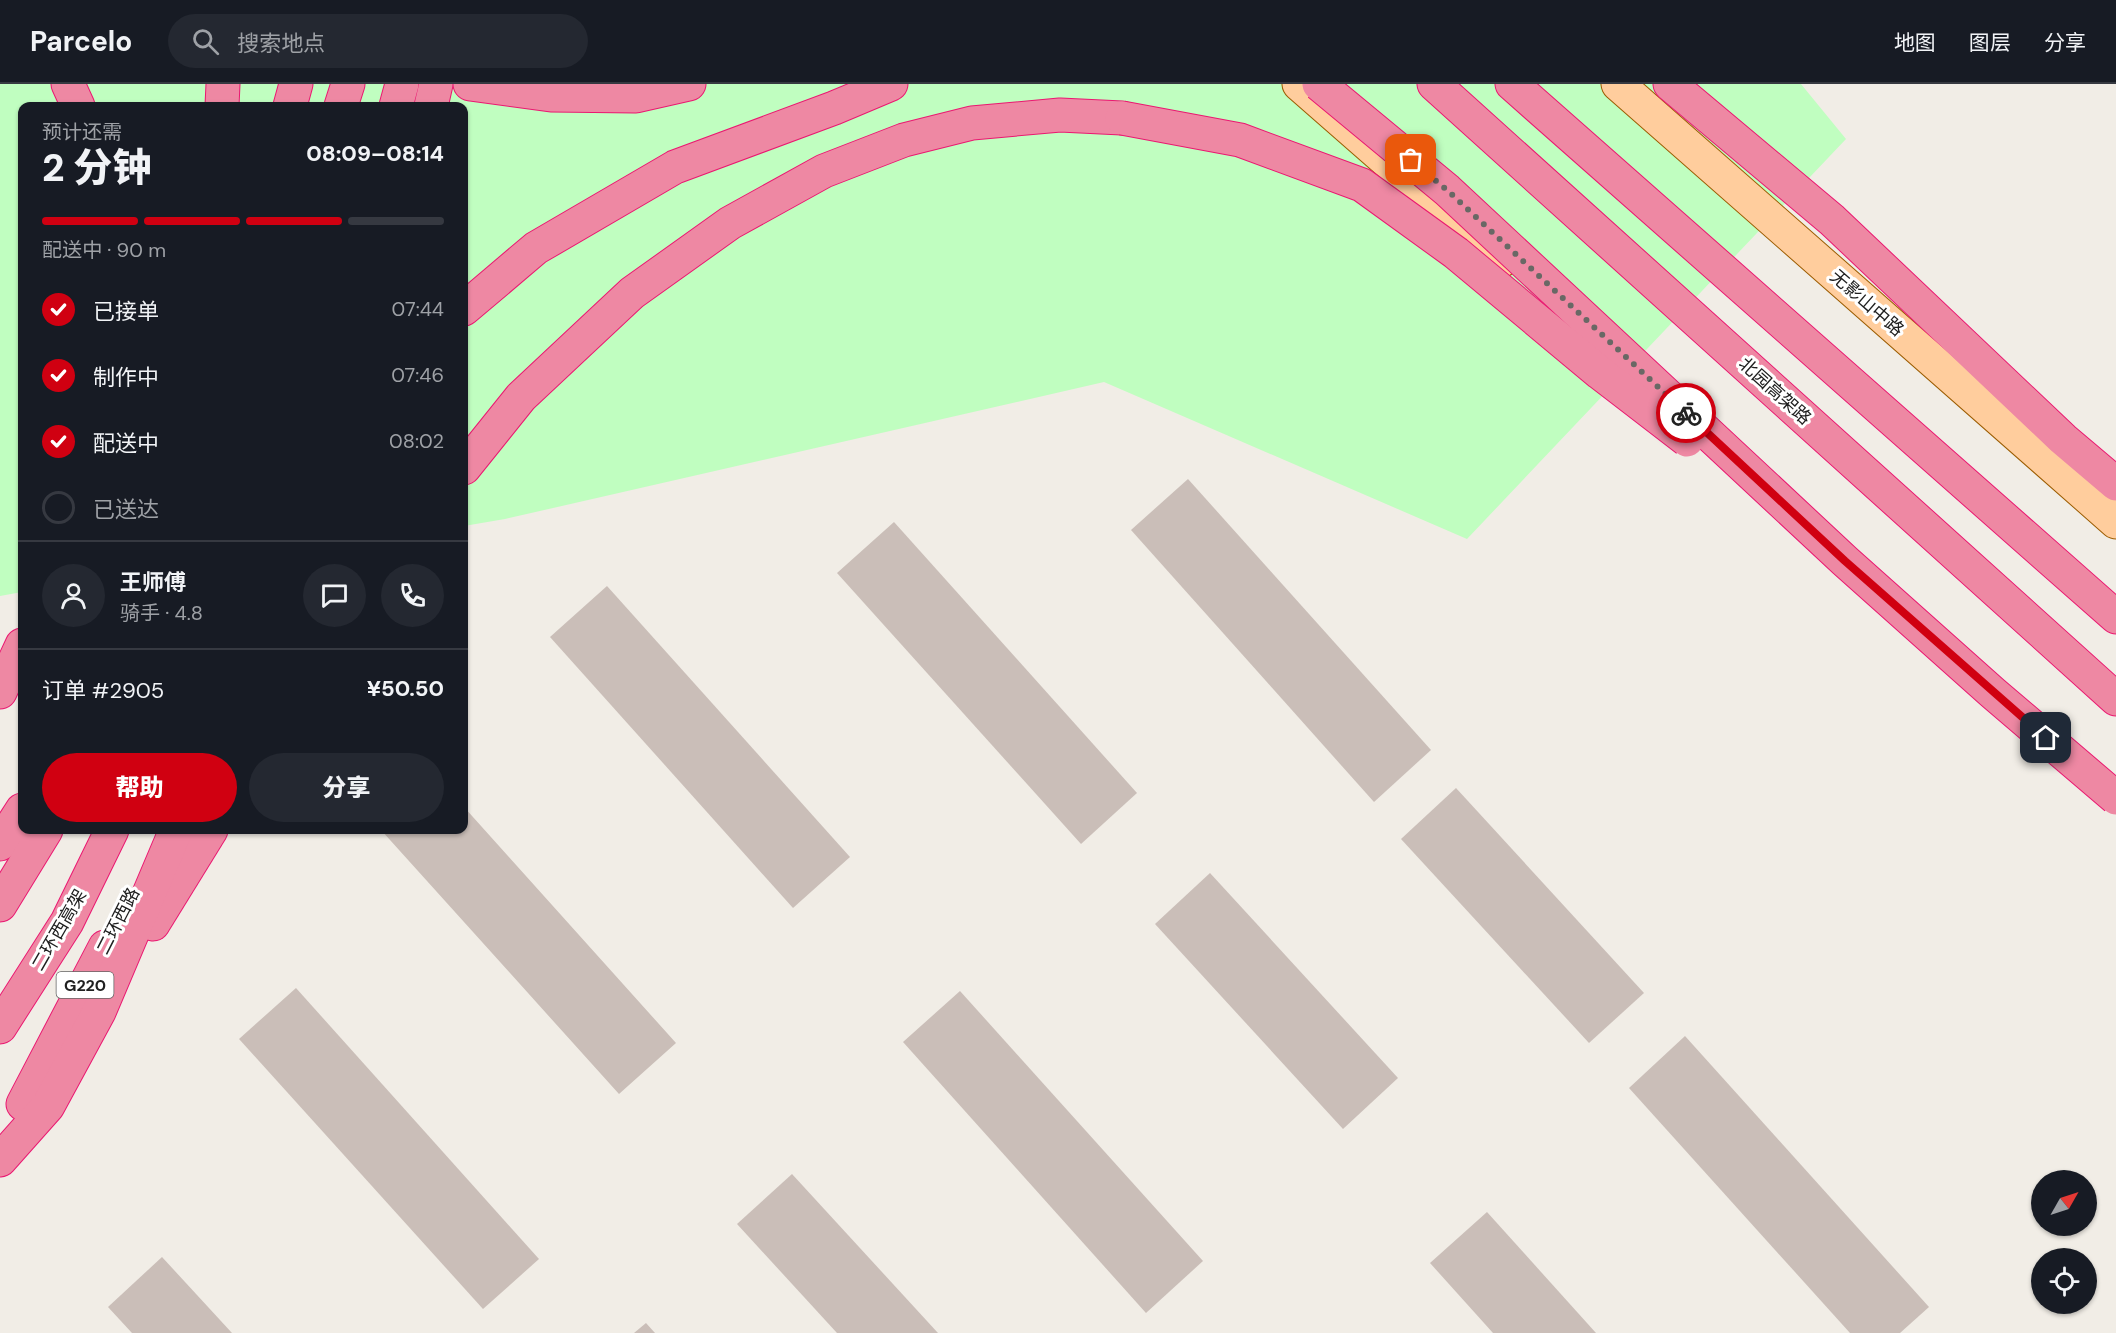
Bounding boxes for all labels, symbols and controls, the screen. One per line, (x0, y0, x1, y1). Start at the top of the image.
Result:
search box (168, 14, 588, 68)
text: Parcelo (30, 23, 132, 60)
icon: search (189, 25, 222, 58)
text: 搜索地点 (237, 29, 325, 58)
text: 地图 (1894, 29, 1936, 57)
text: 图层 (1969, 29, 2011, 57)
text: 分享 (2044, 29, 2086, 57)
text: 预计还需 (42, 119, 122, 145)
pin (1385, 134, 1436, 185)
text: 08:09–08:14 (306, 139, 444, 168)
text: 2 分钟 (42, 142, 152, 193)
icon: bag (1394, 143, 1427, 176)
text: 配送中 · 90 m (42, 237, 166, 263)
street label: 无影山中路 (1825, 264, 1909, 342)
icon: check (42, 293, 75, 326)
text: 07:44 (392, 296, 444, 322)
text: 已接单 (93, 297, 159, 326)
street label: 北园高架路 (1734, 352, 1816, 430)
icon: check (42, 359, 75, 392)
text: 07:46 (391, 362, 444, 388)
text: 制作中 (93, 363, 159, 392)
courier (1656, 383, 1716, 443)
icon: bike (1670, 397, 1703, 430)
icon: check (42, 425, 75, 458)
text: 08:02 (389, 428, 444, 454)
text: 配送中 (93, 429, 159, 458)
text: 已送达 (93, 495, 159, 524)
button: person (42, 564, 105, 627)
button: chat (303, 564, 366, 627)
button: phone (381, 564, 444, 627)
text: 王师傅 (120, 568, 186, 597)
text: 骑手 · 4.8 (120, 600, 203, 626)
text: ¥50.50 (367, 674, 444, 703)
text: 订单 #2905 (42, 676, 164, 705)
pin (2020, 712, 2071, 763)
icon: home (2029, 721, 2062, 754)
button: 帮助 (42, 753, 237, 822)
button: 分享 (249, 753, 444, 822)
street label: 二环西路 (91, 883, 145, 959)
street label: 二环西高架 (26, 885, 92, 975)
road number: G220 (56, 972, 113, 998)
north arrow (2031, 1170, 2097, 1236)
map controls (2031, 1170, 2097, 1314)
button: locate (2031, 1248, 2097, 1314)

